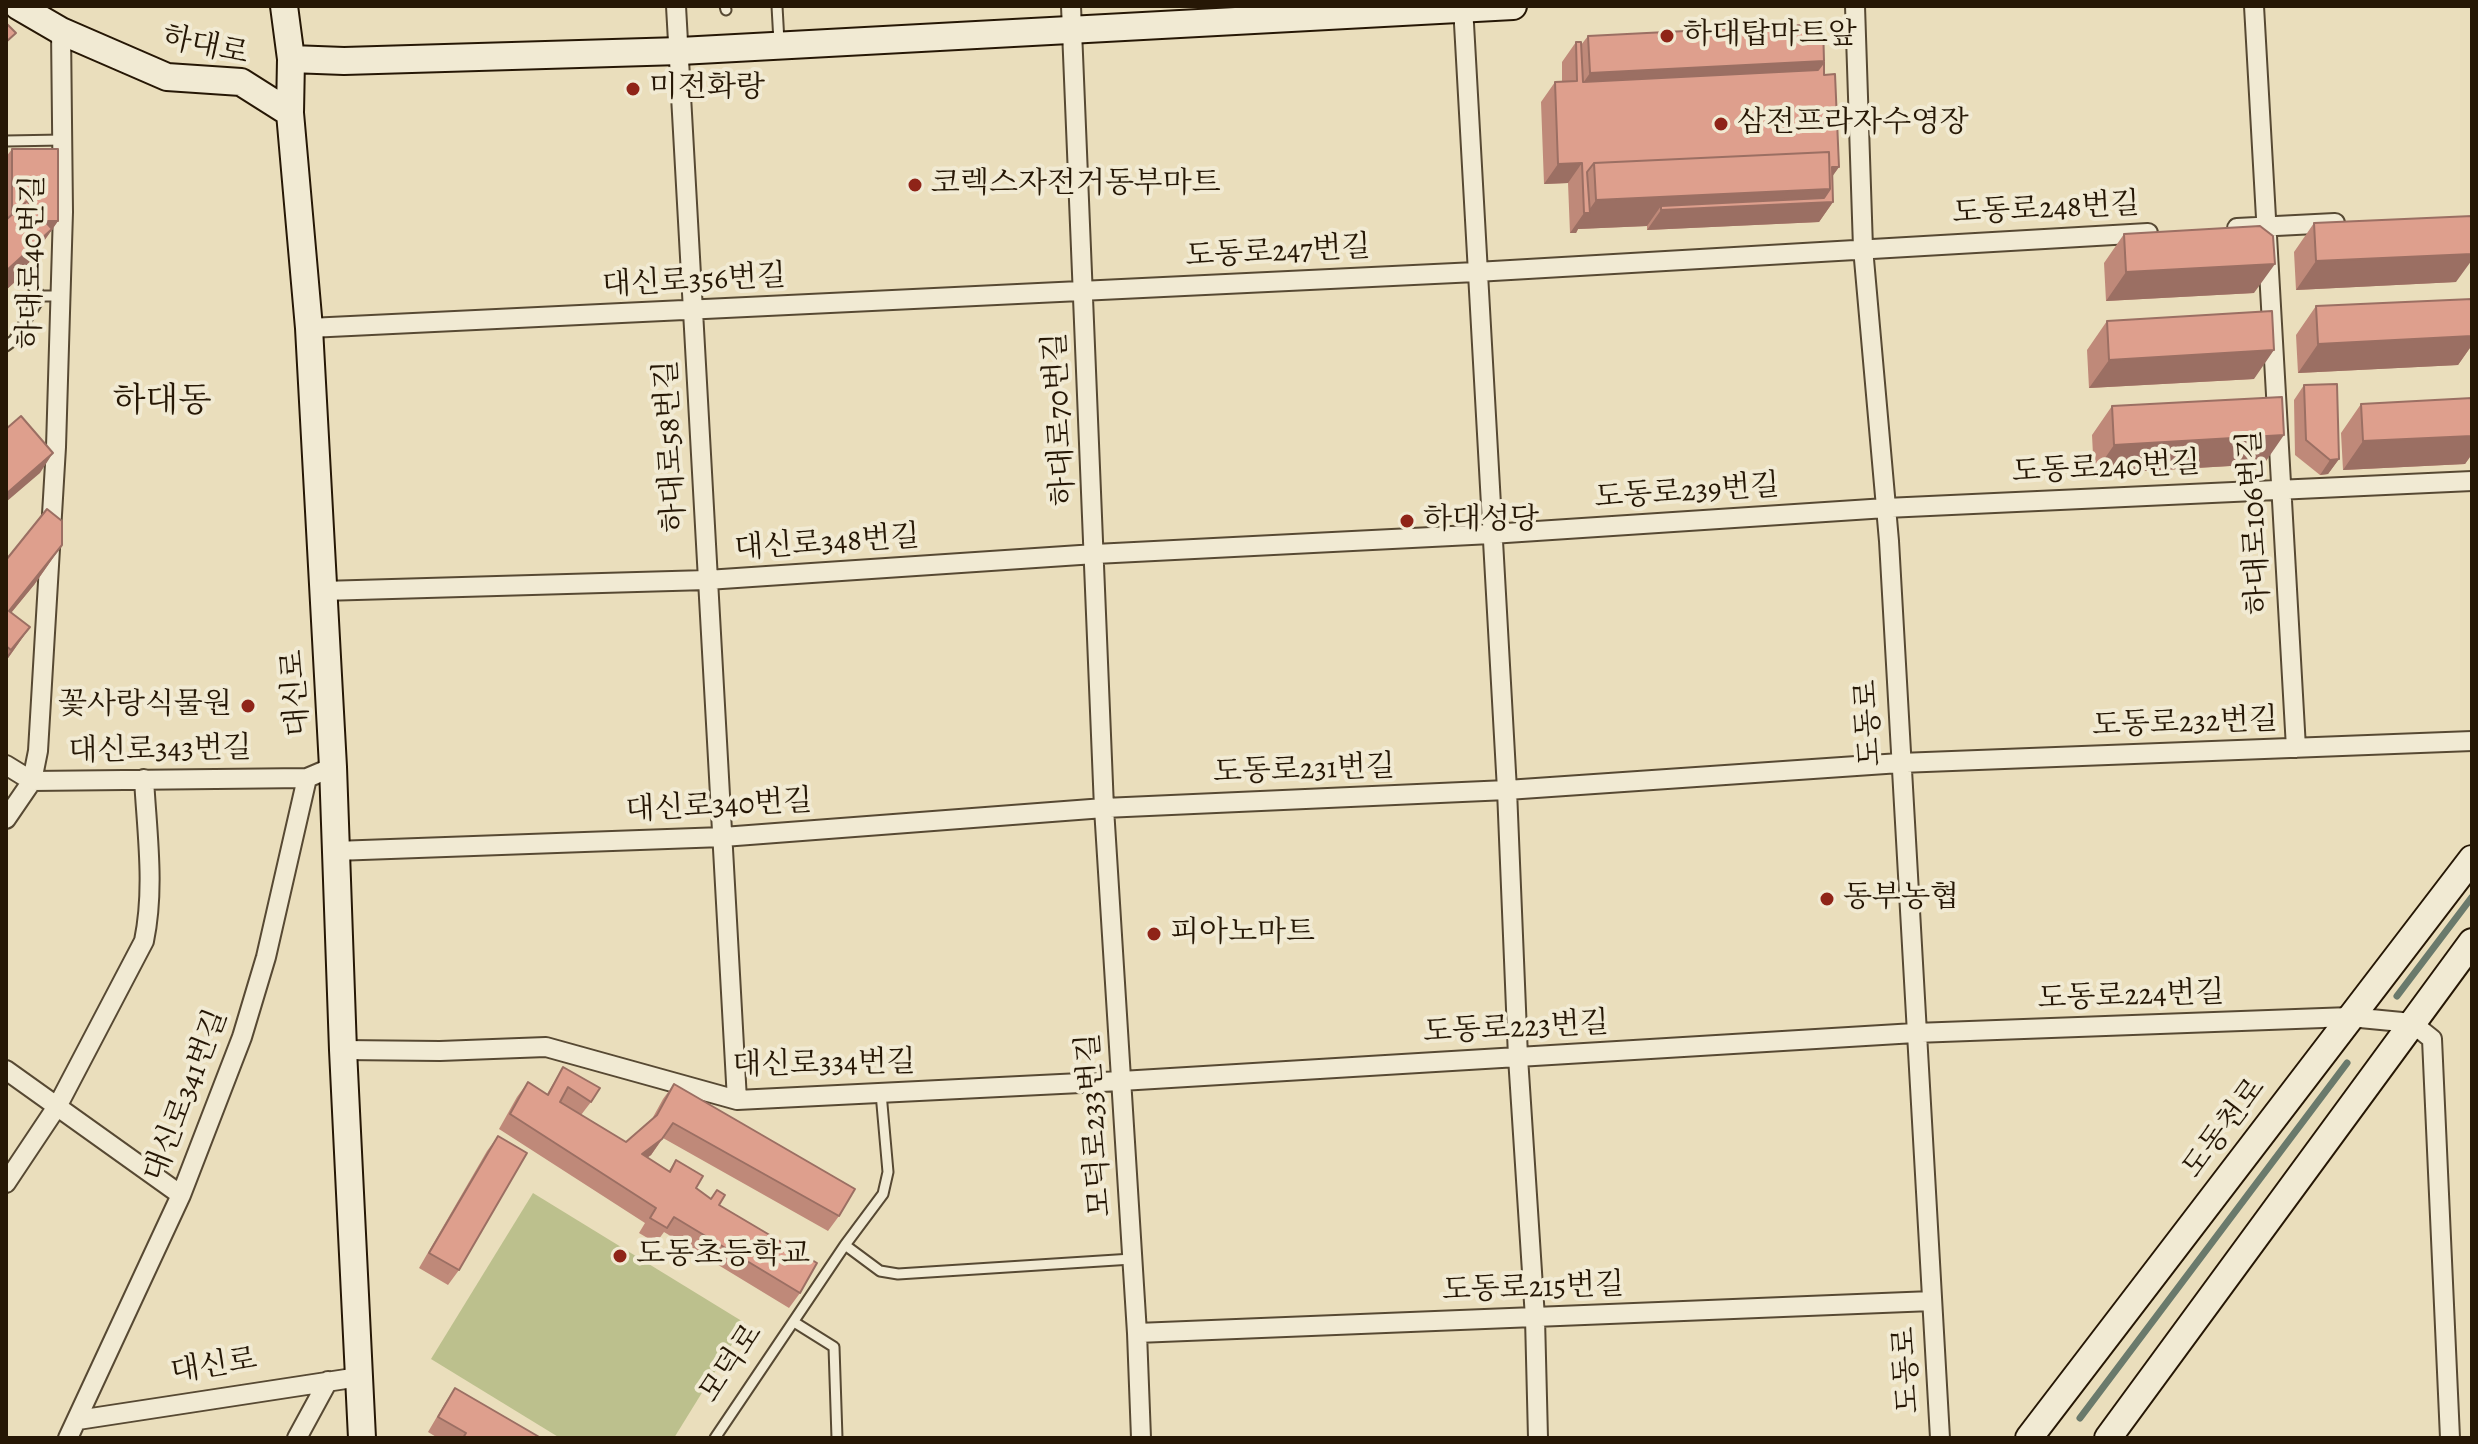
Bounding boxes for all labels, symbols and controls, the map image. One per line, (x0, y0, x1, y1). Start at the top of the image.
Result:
place label: 하대탑마트앞 (1683, 18, 1857, 54)
street label: 하대로 (159, 20, 251, 74)
marker: 하대탑마트앞 (1658, 27, 1676, 45)
place label: 미전화랑 (649, 71, 765, 107)
marker: 미전화랑 (624, 80, 642, 98)
place label: 삼전프라자수영장 (1737, 106, 1969, 142)
marker: 삼전프라자수영장 (1712, 115, 1730, 133)
place label: 코렉스자전거동부마트 (931, 167, 1221, 203)
street label: 하대로40번길 (13, 174, 53, 350)
marker: 코렉스자전거동부마트 (906, 176, 924, 194)
street label: 도동로248번길 (1952, 187, 2140, 233)
street label: 도동로247번길 (1185, 230, 1371, 276)
street label: 대신로356번길 (601, 259, 787, 305)
street label: 하대로70번길 (1038, 331, 1084, 507)
street label: 하대로58번길 (650, 359, 694, 533)
district label: 하대동 (113, 383, 211, 423)
street label: 하대로106번길 (2233, 429, 2279, 615)
street label: 도동로240번길 (2011, 446, 2201, 492)
street label: 도동로239번길 (1593, 469, 1781, 517)
place label: 하대성당 (1423, 503, 1539, 539)
marker: 하대성당 (1398, 512, 1416, 530)
street label: 대신로348번길 (733, 520, 921, 568)
street label: 대신로 (276, 648, 318, 738)
street label: 도동로 (1850, 679, 1890, 767)
place label: 꽃사랑식물원 (58, 688, 232, 724)
marker: 꽃사랑식물원 (239, 697, 257, 715)
street label: 도동로232번길 (2091, 703, 2279, 745)
street label: 대신로343번길 (68, 731, 252, 771)
street label: 도동로231번길 (1212, 750, 1396, 792)
street label: 대신로340번길 (625, 784, 813, 830)
place label: 동부농협 (1843, 881, 1959, 917)
marker: 동부농협 (1818, 890, 1836, 908)
place label: 피아노마트 (1170, 916, 1315, 952)
marker: 피아노마트 (1145, 925, 1163, 943)
street label: 도동로224번길 (2037, 976, 2225, 1018)
street label: 대신로341번길 (138, 1005, 236, 1187)
street label: 도동로223번길 (1422, 1006, 1610, 1052)
street label: 모덕로233번길 (1072, 1032, 1120, 1218)
street label: 대신로334번길 (732, 1045, 916, 1085)
street label: 도동천로 (2176, 1072, 2274, 1186)
place label: 도동초등학교 (636, 1238, 810, 1274)
marker: 도동초등학교 (611, 1247, 629, 1265)
street label: 도동로215번길 (1441, 1268, 1625, 1310)
street label: 모덕로 (693, 1318, 771, 1410)
street label: 도동로 (1888, 1326, 1928, 1414)
street label: 대신로 (168, 1342, 260, 1392)

